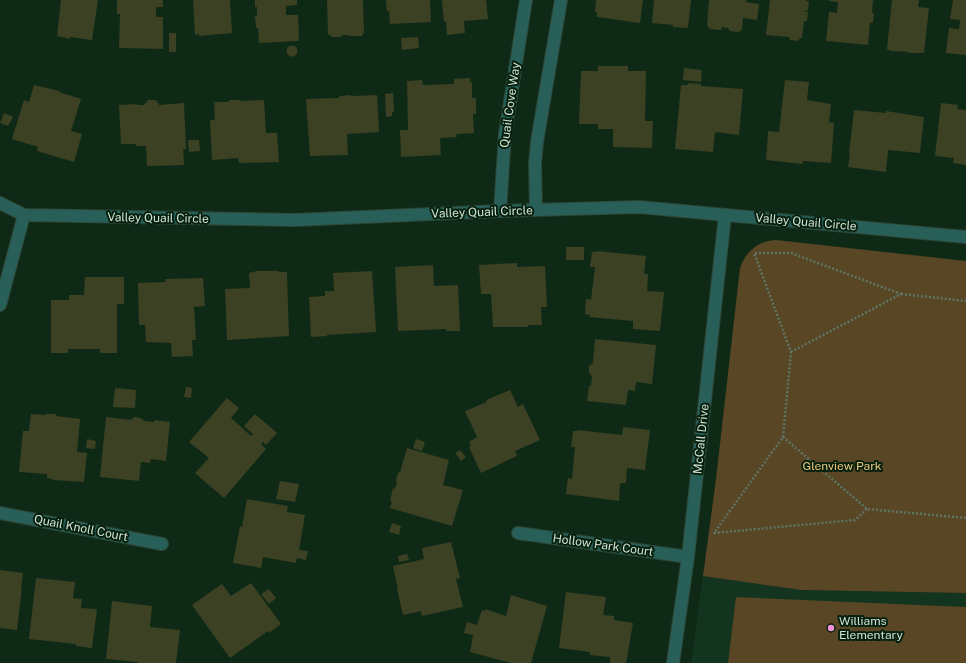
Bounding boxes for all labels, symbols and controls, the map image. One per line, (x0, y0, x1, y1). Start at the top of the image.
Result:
street label: Quail Cove Way (497, 61, 523, 149)
street label: Valley Quail Circle (431, 203, 533, 221)
street label: Valley Quail Circle (107, 210, 209, 226)
street label: Valley Quail Circle (755, 211, 857, 233)
street label: McCall Drive (690, 403, 712, 475)
park label: Glenview Park (802, 459, 882, 473)
street label: Quail Knoll Court (33, 512, 129, 544)
street label: Hollow Park Court (552, 531, 654, 559)
place label: Williams Elementary (839, 614, 903, 642)
marker: Williams Elementary (826, 623, 836, 633)

